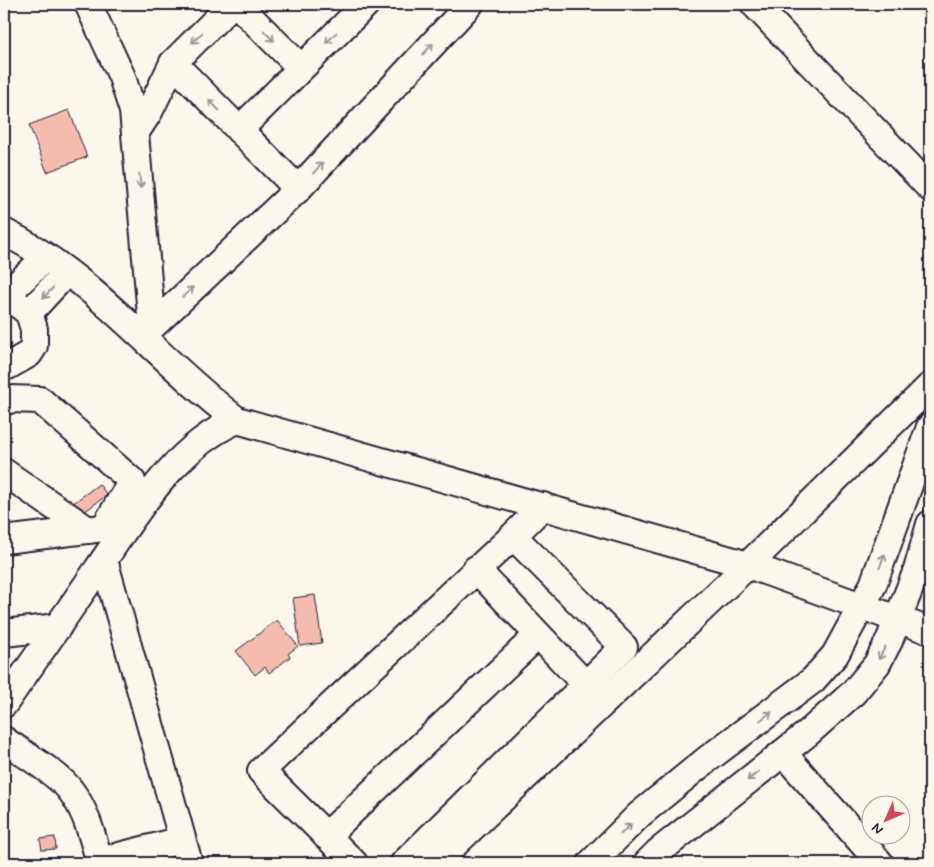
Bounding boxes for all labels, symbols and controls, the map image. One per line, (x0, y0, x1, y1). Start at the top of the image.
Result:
one-way arrow (263, 30, 276, 42)
one-way arrow (191, 32, 203, 45)
one-way arrow (325, 32, 338, 44)
one-way arrow (422, 42, 434, 55)
one-way arrow (208, 99, 221, 111)
one-way arrow (312, 162, 324, 175)
one-way arrow (136, 173, 145, 189)
one-way arrow (42, 286, 54, 299)
one-way arrow (181, 287, 194, 298)
one-way arrow (878, 554, 887, 570)
one-way arrow (877, 645, 886, 660)
one-way arrow (759, 710, 772, 721)
one-way arrow (747, 771, 760, 782)
north arrow (862, 794, 912, 844)
text: N (868, 819, 887, 838)
one-way arrow (620, 823, 632, 835)

